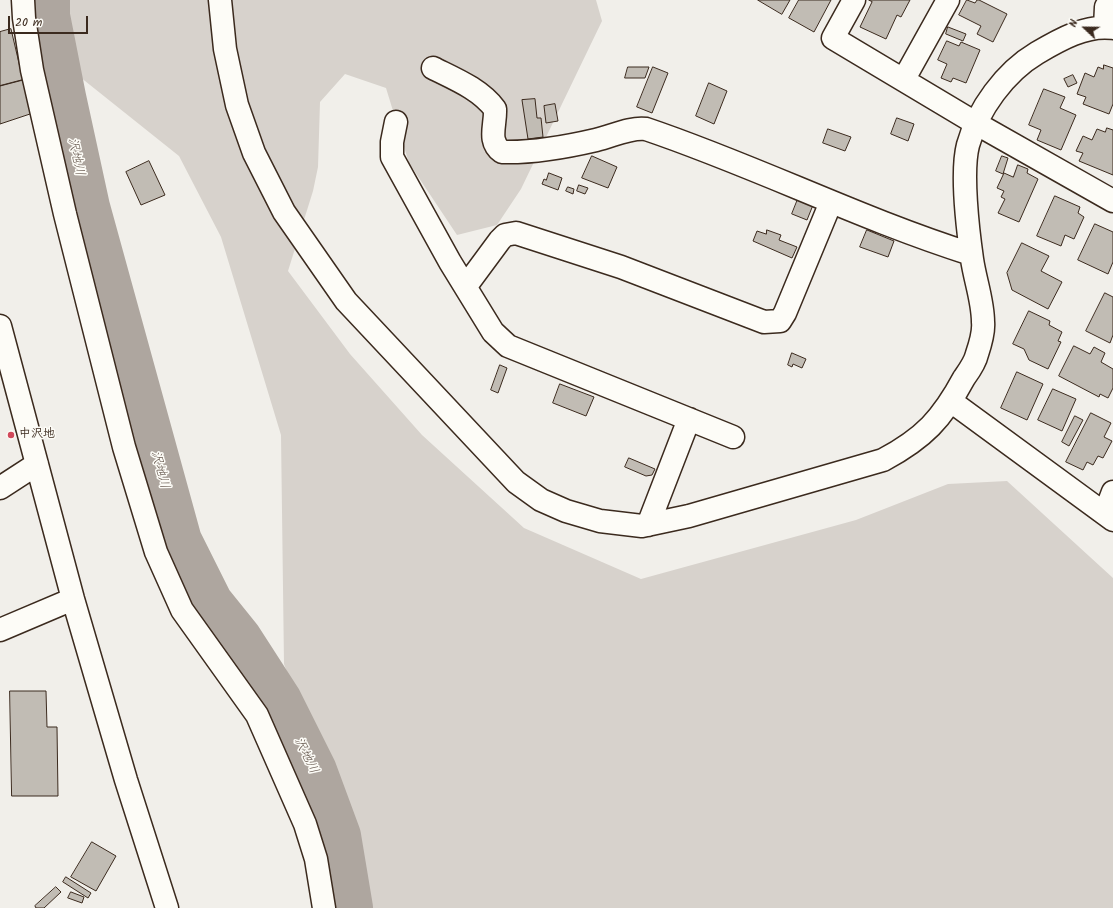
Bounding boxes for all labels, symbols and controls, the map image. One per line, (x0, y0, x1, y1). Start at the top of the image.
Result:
scale bar (10, 8, 90, 34)
north arrow (1065, 8, 1105, 48)
text: 20 m (15, 13, 42, 32)
text: N (1064, 17, 1084, 30)
water label: 沢地川 (63, 136, 87, 178)
place label: 中沢地 (19, 428, 55, 442)
marker: 中沢地 (6, 430, 16, 440)
water label: 沢地川 (146, 449, 172, 491)
water label: 沢地川 (289, 735, 321, 777)

